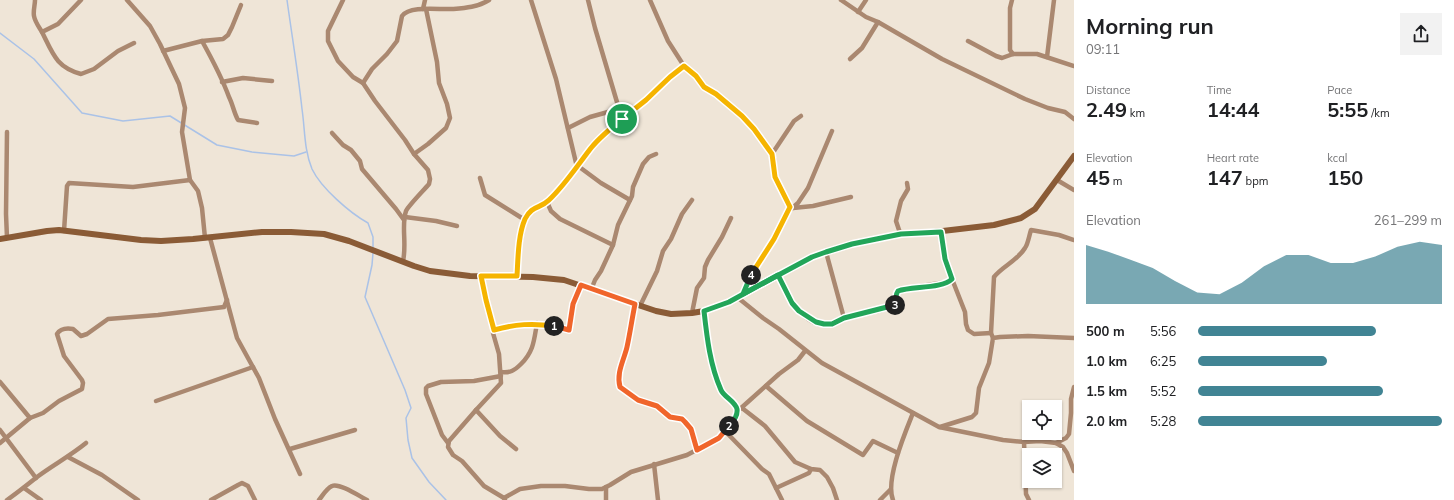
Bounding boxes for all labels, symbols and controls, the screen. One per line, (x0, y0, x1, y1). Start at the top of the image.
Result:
text: Morning run (1086, 12, 1214, 40)
button: share (1400, 13, 1442, 55)
text: 09:11 (1086, 41, 1120, 57)
text: Distance (1086, 83, 1130, 97)
text: Time (1207, 83, 1232, 97)
text: Pace (1327, 83, 1352, 97)
text: 2.49 (1086, 97, 1127, 122)
text: 14:44 (1207, 97, 1260, 122)
text: 5:55 (1327, 97, 1368, 122)
pin (605, 102, 639, 136)
text: km (1127, 106, 1145, 120)
text: /km (1368, 106, 1390, 120)
icon: arrive (611, 108, 633, 130)
text: Elevation (1086, 151, 1133, 165)
text: Heart rate (1207, 151, 1259, 165)
text: kcal (1327, 151, 1347, 165)
text: 45 (1086, 165, 1110, 190)
text: 147 (1207, 165, 1243, 190)
text: 150 (1327, 165, 1363, 190)
text: m (1110, 174, 1123, 188)
text: bpm (1243, 174, 1268, 188)
text: Elevation (1086, 212, 1141, 228)
text: 261–299 m (1374, 212, 1442, 228)
pin: 4 (741, 265, 761, 285)
text: 4 (748, 268, 754, 282)
pin: 3 (885, 295, 905, 315)
text: 3 (892, 298, 898, 312)
pin: 1 (544, 316, 564, 336)
text: 1 (551, 319, 557, 333)
text: 500 m (1086, 323, 1125, 339)
text: 5:56 (1150, 323, 1176, 339)
text: 1.0 km (1086, 353, 1127, 369)
text: 6:25 (1150, 353, 1176, 369)
text: 1.5 km (1086, 383, 1127, 399)
text: 5:52 (1150, 383, 1176, 399)
map controls (1022, 400, 1062, 488)
button: locate (1022, 400, 1062, 440)
text: 2.0 km (1086, 413, 1127, 429)
text: 5:28 (1150, 413, 1176, 429)
pin: 2 (719, 416, 739, 436)
text: 2 (726, 419, 732, 433)
button: layers (1022, 448, 1062, 488)

